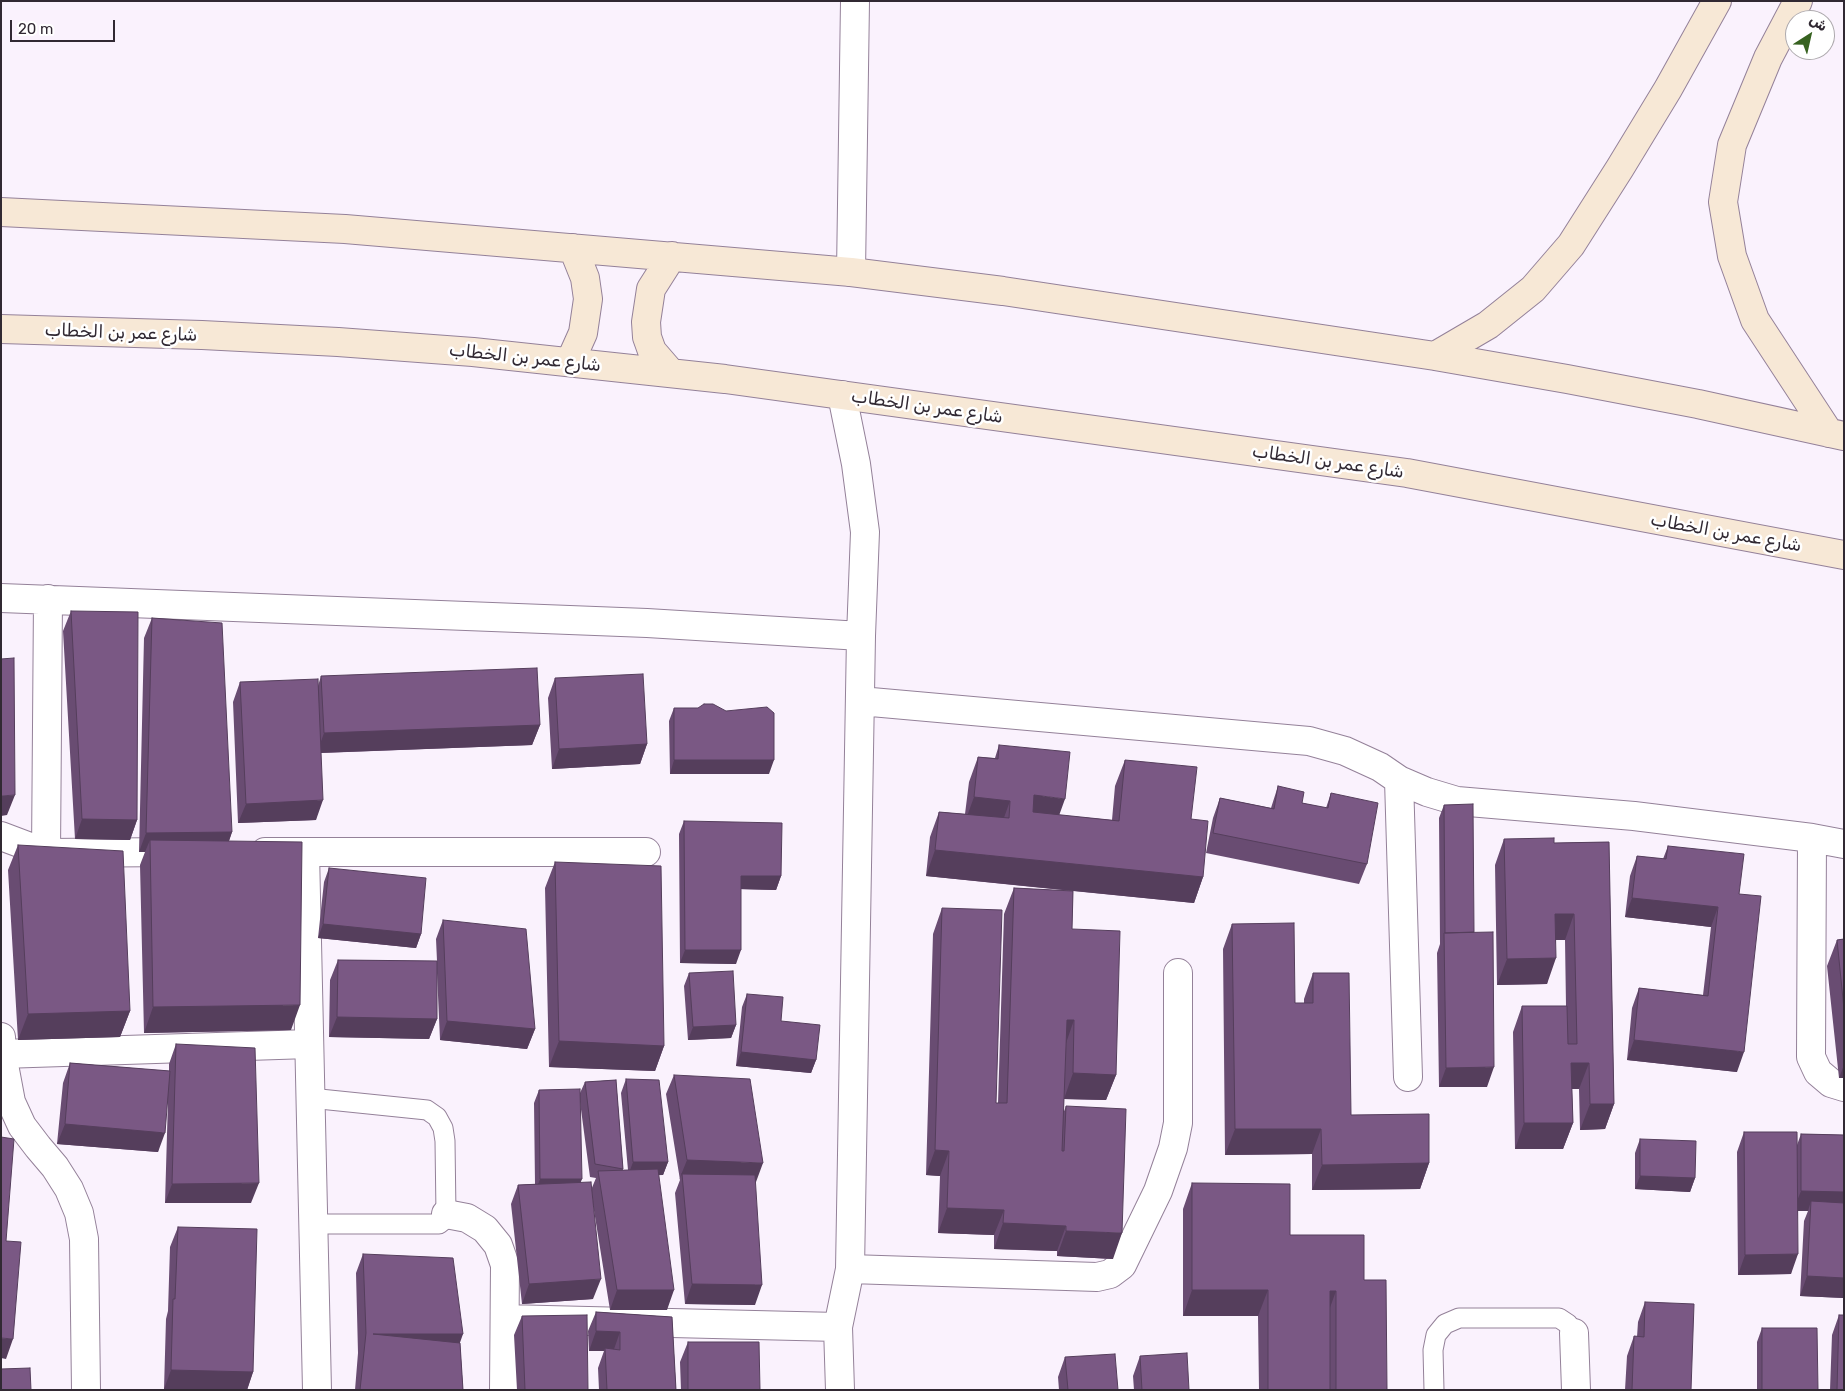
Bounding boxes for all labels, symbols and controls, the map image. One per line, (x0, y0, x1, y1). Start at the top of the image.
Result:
scale bar (12, 10, 118, 42)
north arrow (1785, 10, 1835, 60)
text: ش (1806, 11, 1830, 35)
text: 20 m (18, 20, 53, 38)
street label: شارع عمر بن الخطاب (44, 320, 198, 346)
street label: شارع عمر بن الخطاب (448, 339, 602, 377)
street label: شارع عمر بن الخطاب (850, 386, 1004, 428)
street label: شارع عمر بن الخطاب (1251, 441, 1405, 483)
street label: شارع عمر بن الخطاب (1649, 509, 1803, 557)

